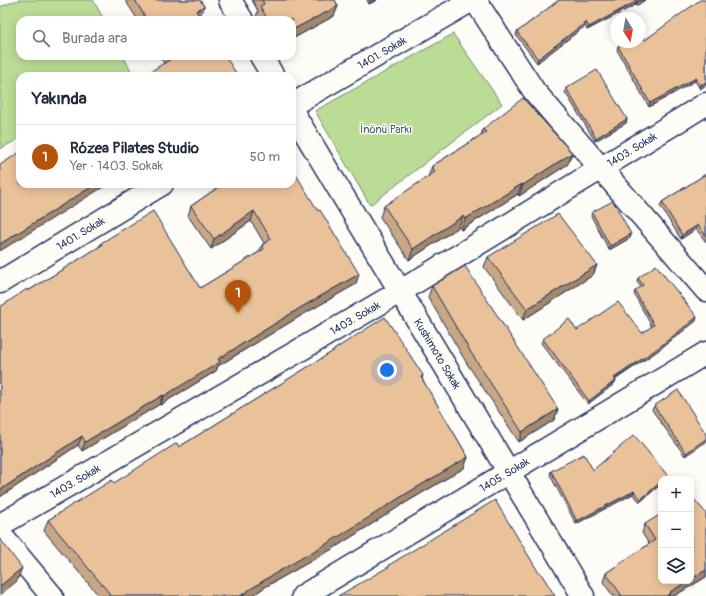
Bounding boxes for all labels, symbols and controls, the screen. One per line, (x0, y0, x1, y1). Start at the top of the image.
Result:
north arrow (610, 12, 646, 48)
search box (16, 16, 296, 60)
icon: search (30, 27, 52, 49)
text: Burada ara (62, 29, 127, 48)
street label: 1401. Sokak (355, 33, 409, 72)
text: Yakında (32, 88, 87, 109)
park label: İnönü Parkı (360, 123, 412, 136)
street label: 1403. Sokak (605, 129, 659, 170)
text: Rózea Pilates Studio (70, 139, 199, 158)
text: 1 (42, 149, 48, 165)
text: 50 m (250, 149, 280, 165)
text: Yer · 1403. Sokak (70, 158, 163, 174)
street label: 1401. Sokak (54, 214, 107, 253)
pin: 1 (225, 280, 251, 313)
street label: 1403. Sokak (328, 298, 383, 338)
street label: Kushimoto Sokak (411, 316, 464, 392)
your location (377, 360, 397, 380)
street label: 1405. Sokak (477, 455, 532, 495)
street label: 1403. Sokak (48, 461, 103, 501)
map controls (658, 476, 694, 584)
button: + (658, 476, 694, 512)
button: − (658, 512, 694, 548)
button: layers (658, 548, 694, 584)

